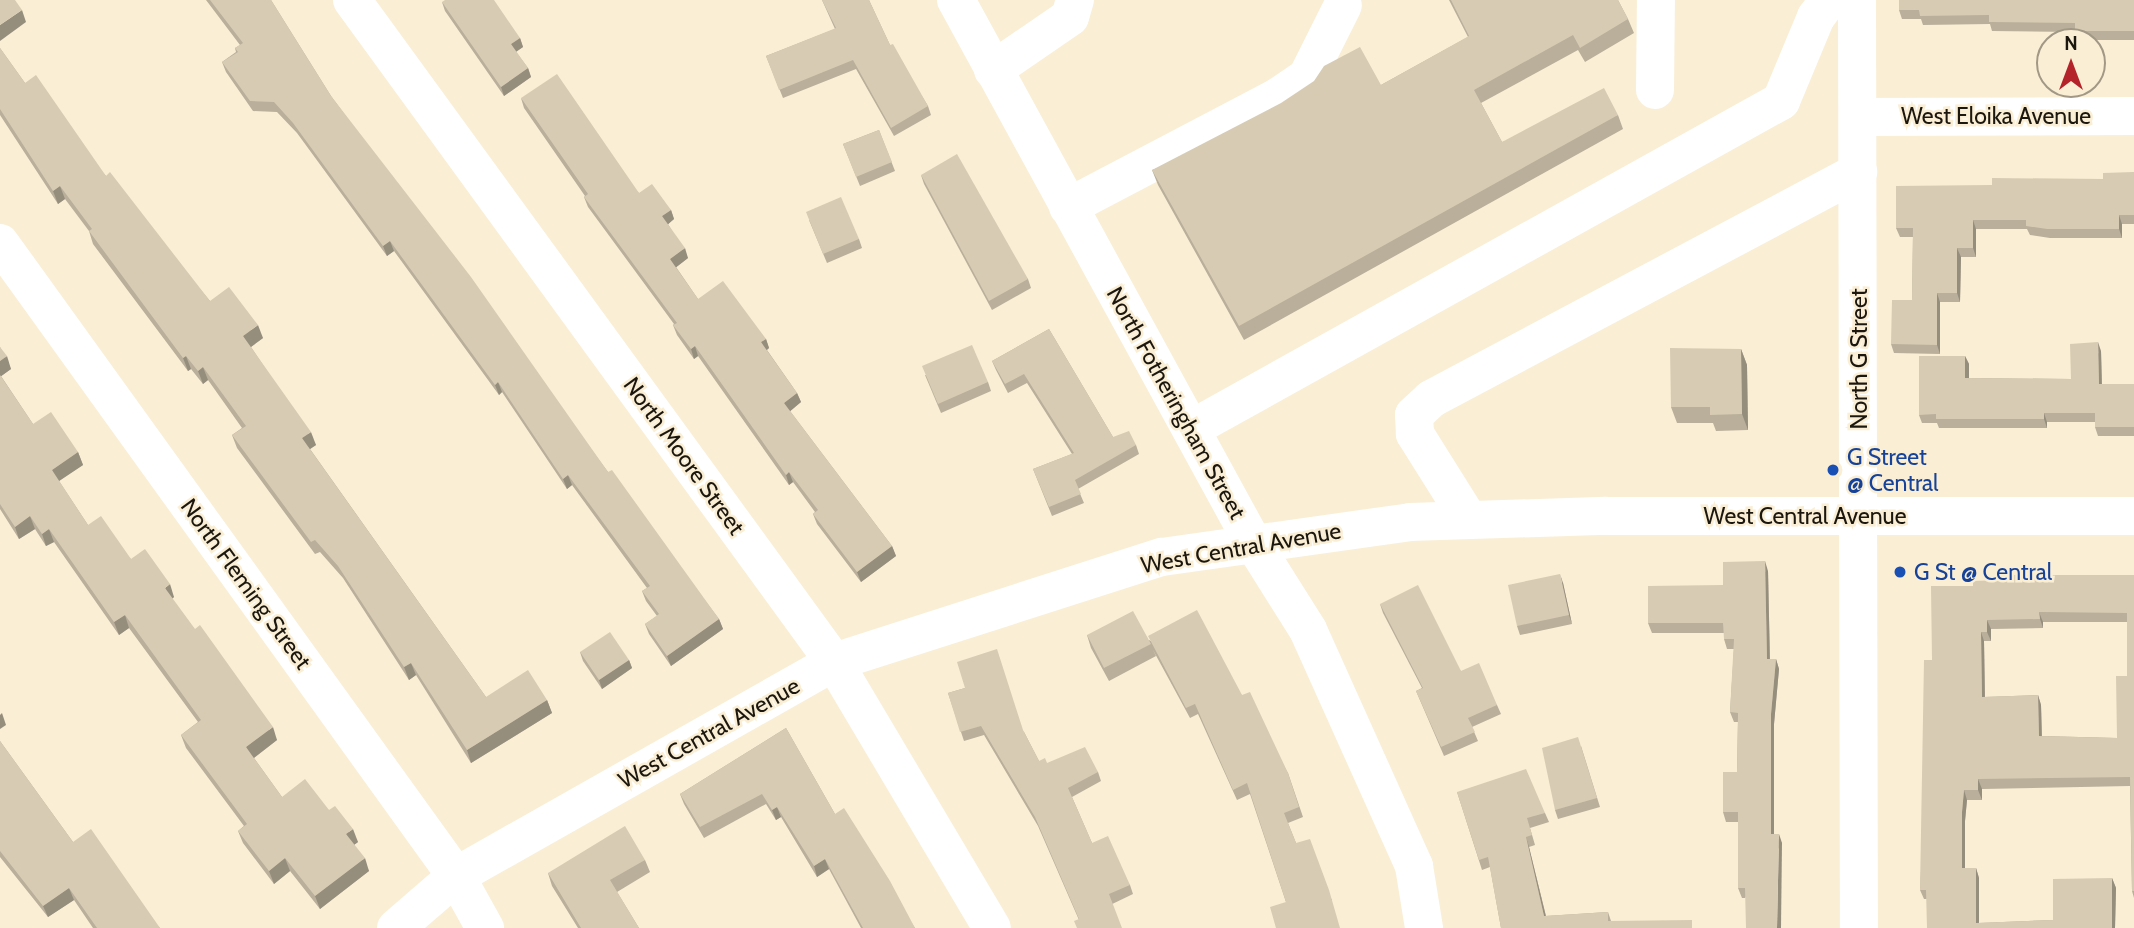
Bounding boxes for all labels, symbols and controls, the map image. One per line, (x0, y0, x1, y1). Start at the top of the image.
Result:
north arrow (2036, 28, 2106, 98)
text: N (2064, 32, 2078, 55)
street label: West Eloika Avenue (1901, 102, 2091, 130)
street label: North Fotheringham Street (1101, 282, 1251, 524)
street label: North G Street (1845, 289, 1873, 429)
street label: North Moore Street (618, 372, 750, 540)
place label: G Street @ Central (1847, 443, 1938, 497)
marker: G Street @ Central (1825, 462, 1841, 478)
street label: North Fleming Street (175, 493, 317, 675)
street label: West Central Avenue (1704, 502, 1906, 530)
street label: West Central Avenue (1139, 517, 1343, 579)
place label: G St @ Central (1914, 558, 2052, 586)
marker: G St @ Central (1892, 564, 1908, 580)
street label: West Central Avenue (614, 672, 804, 794)

